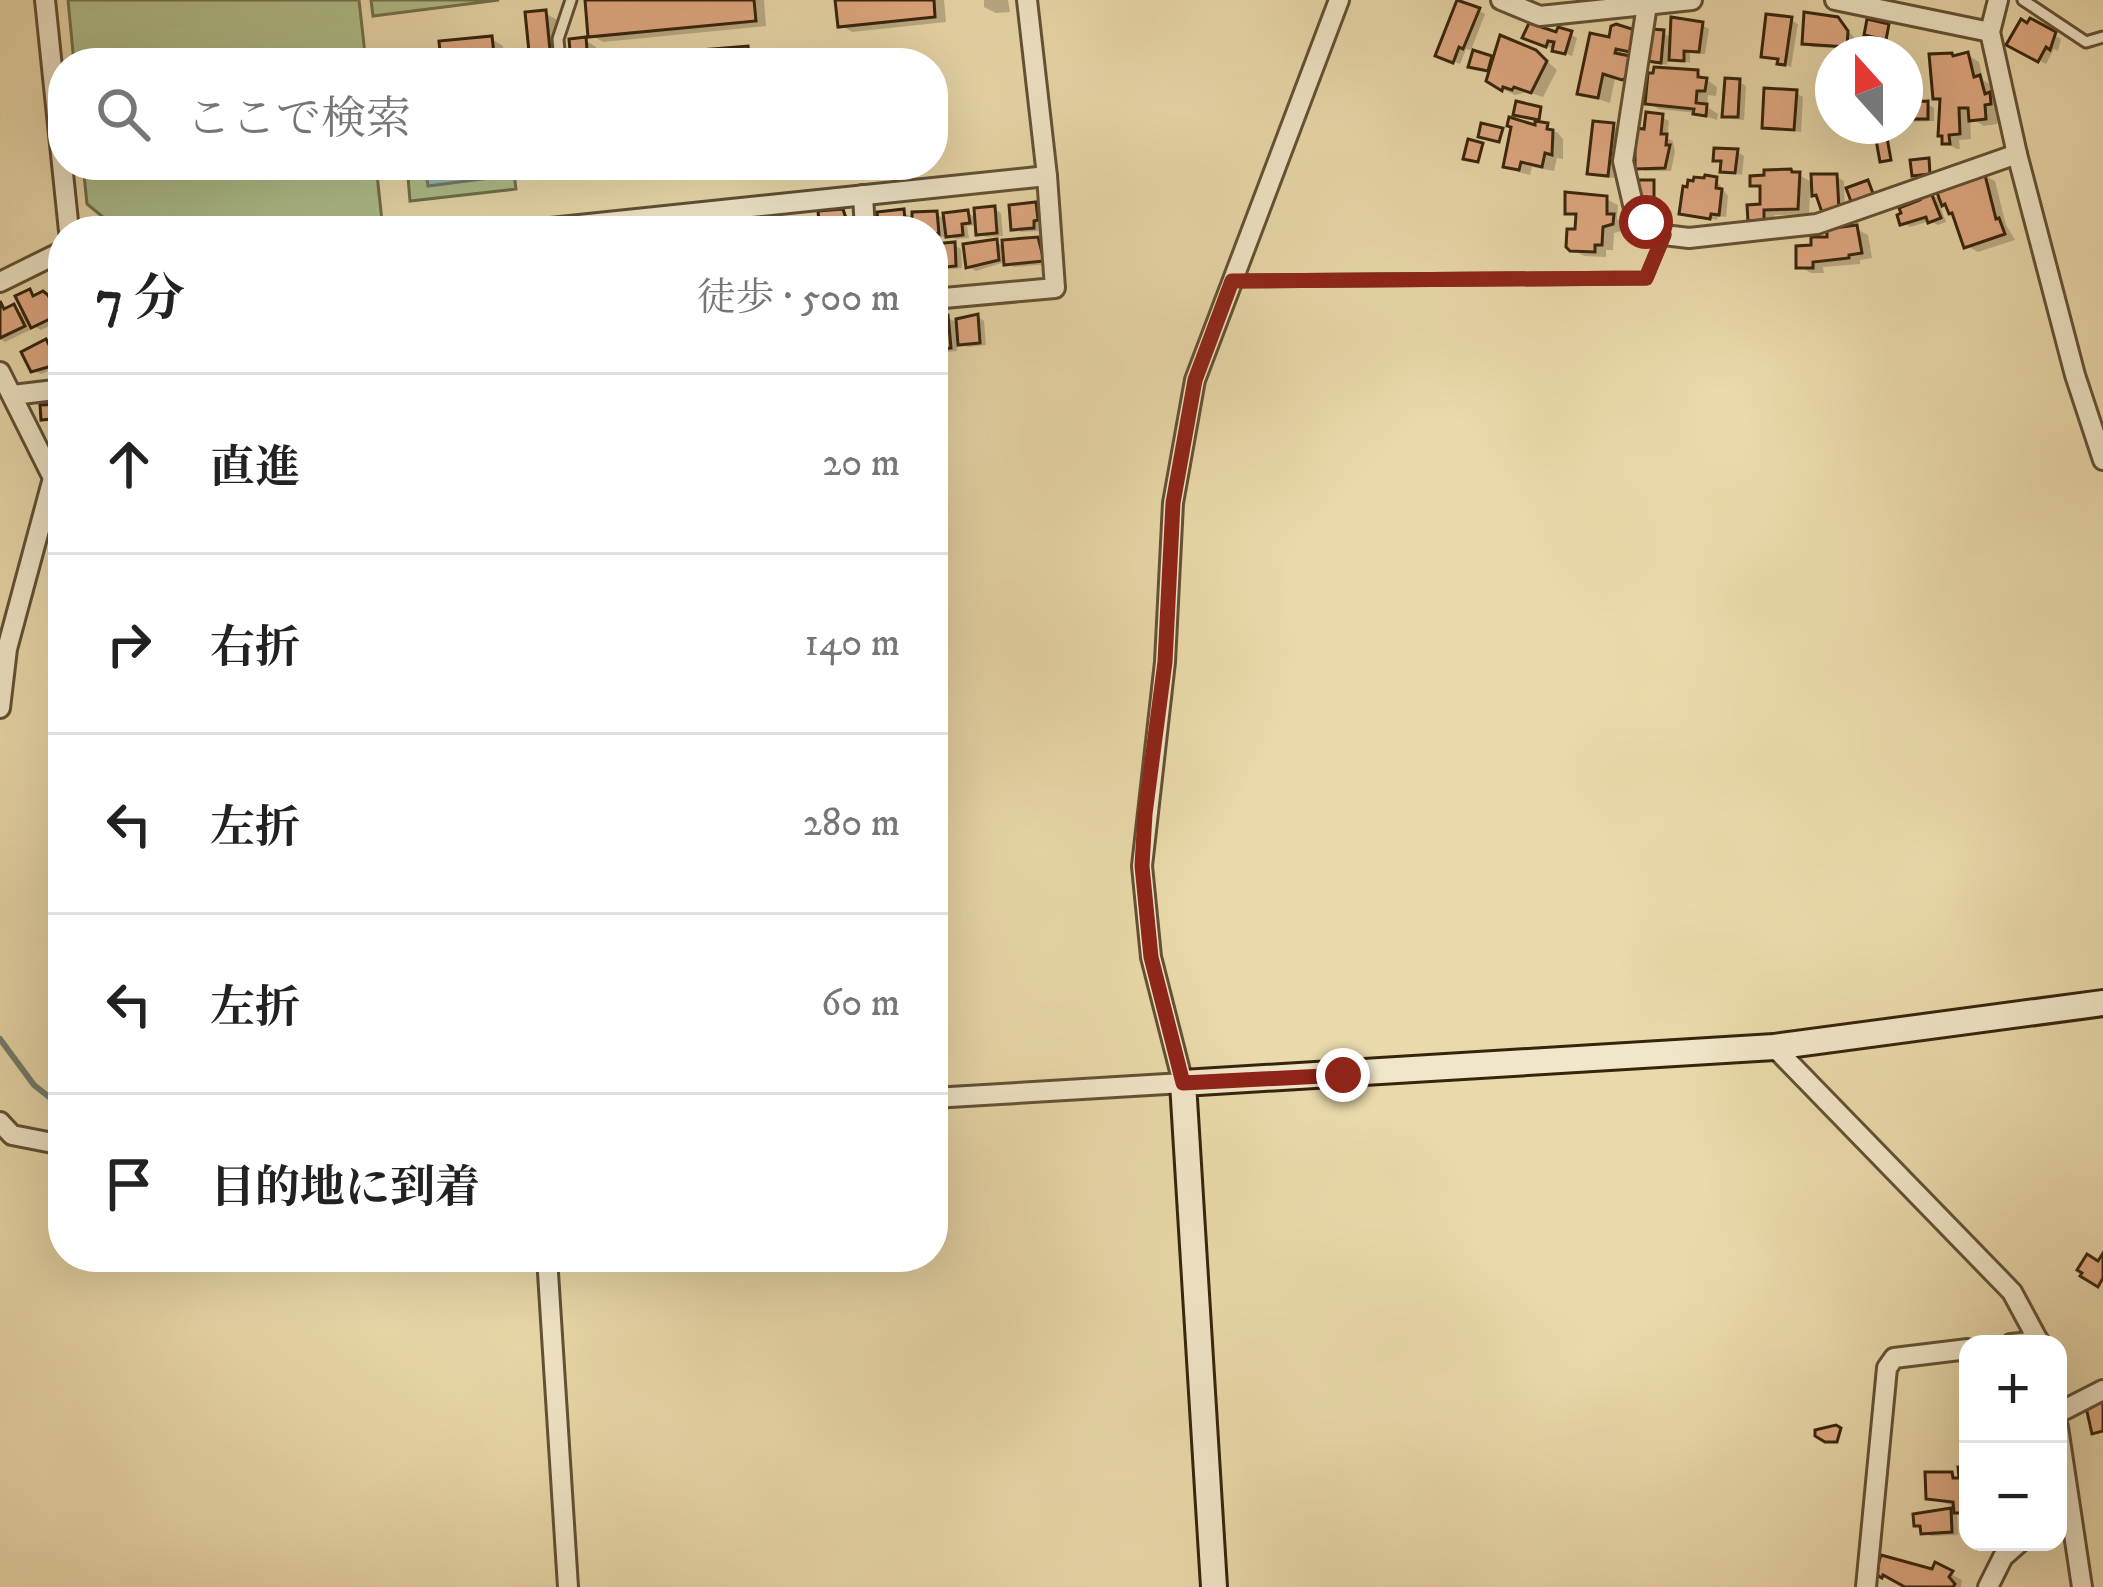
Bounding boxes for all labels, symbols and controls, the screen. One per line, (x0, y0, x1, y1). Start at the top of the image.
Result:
north arrow (1815, 36, 1923, 144)
search box (48, 48, 948, 180)
icon: search (90, 81, 156, 147)
text: ここで検索 (186, 92, 411, 148)
route start (1619, 195, 1673, 249)
text: 7 分 (96, 268, 185, 332)
text: 徒歩 · 500 m (697, 274, 900, 323)
icon: ahead (96, 431, 162, 497)
text: 20 m (822, 439, 900, 488)
text: 直進 (210, 441, 300, 497)
icon: right (96, 611, 162, 677)
text: 140 m (805, 619, 900, 668)
text: 右折 (210, 621, 300, 677)
icon: left (96, 791, 162, 857)
text: 280 m (803, 799, 900, 848)
text: 左折 (210, 801, 300, 857)
icon: left (96, 971, 162, 1037)
text: 60 m (821, 979, 900, 1028)
text: 左折 (210, 981, 300, 1037)
route end (1316, 1048, 1370, 1102)
icon: arrive (96, 1151, 162, 1217)
text: 目的地に到着 (210, 1161, 480, 1217)
map controls (1959, 1335, 2067, 1551)
button: + (1959, 1335, 2067, 1443)
button: − (1959, 1443, 2067, 1551)

